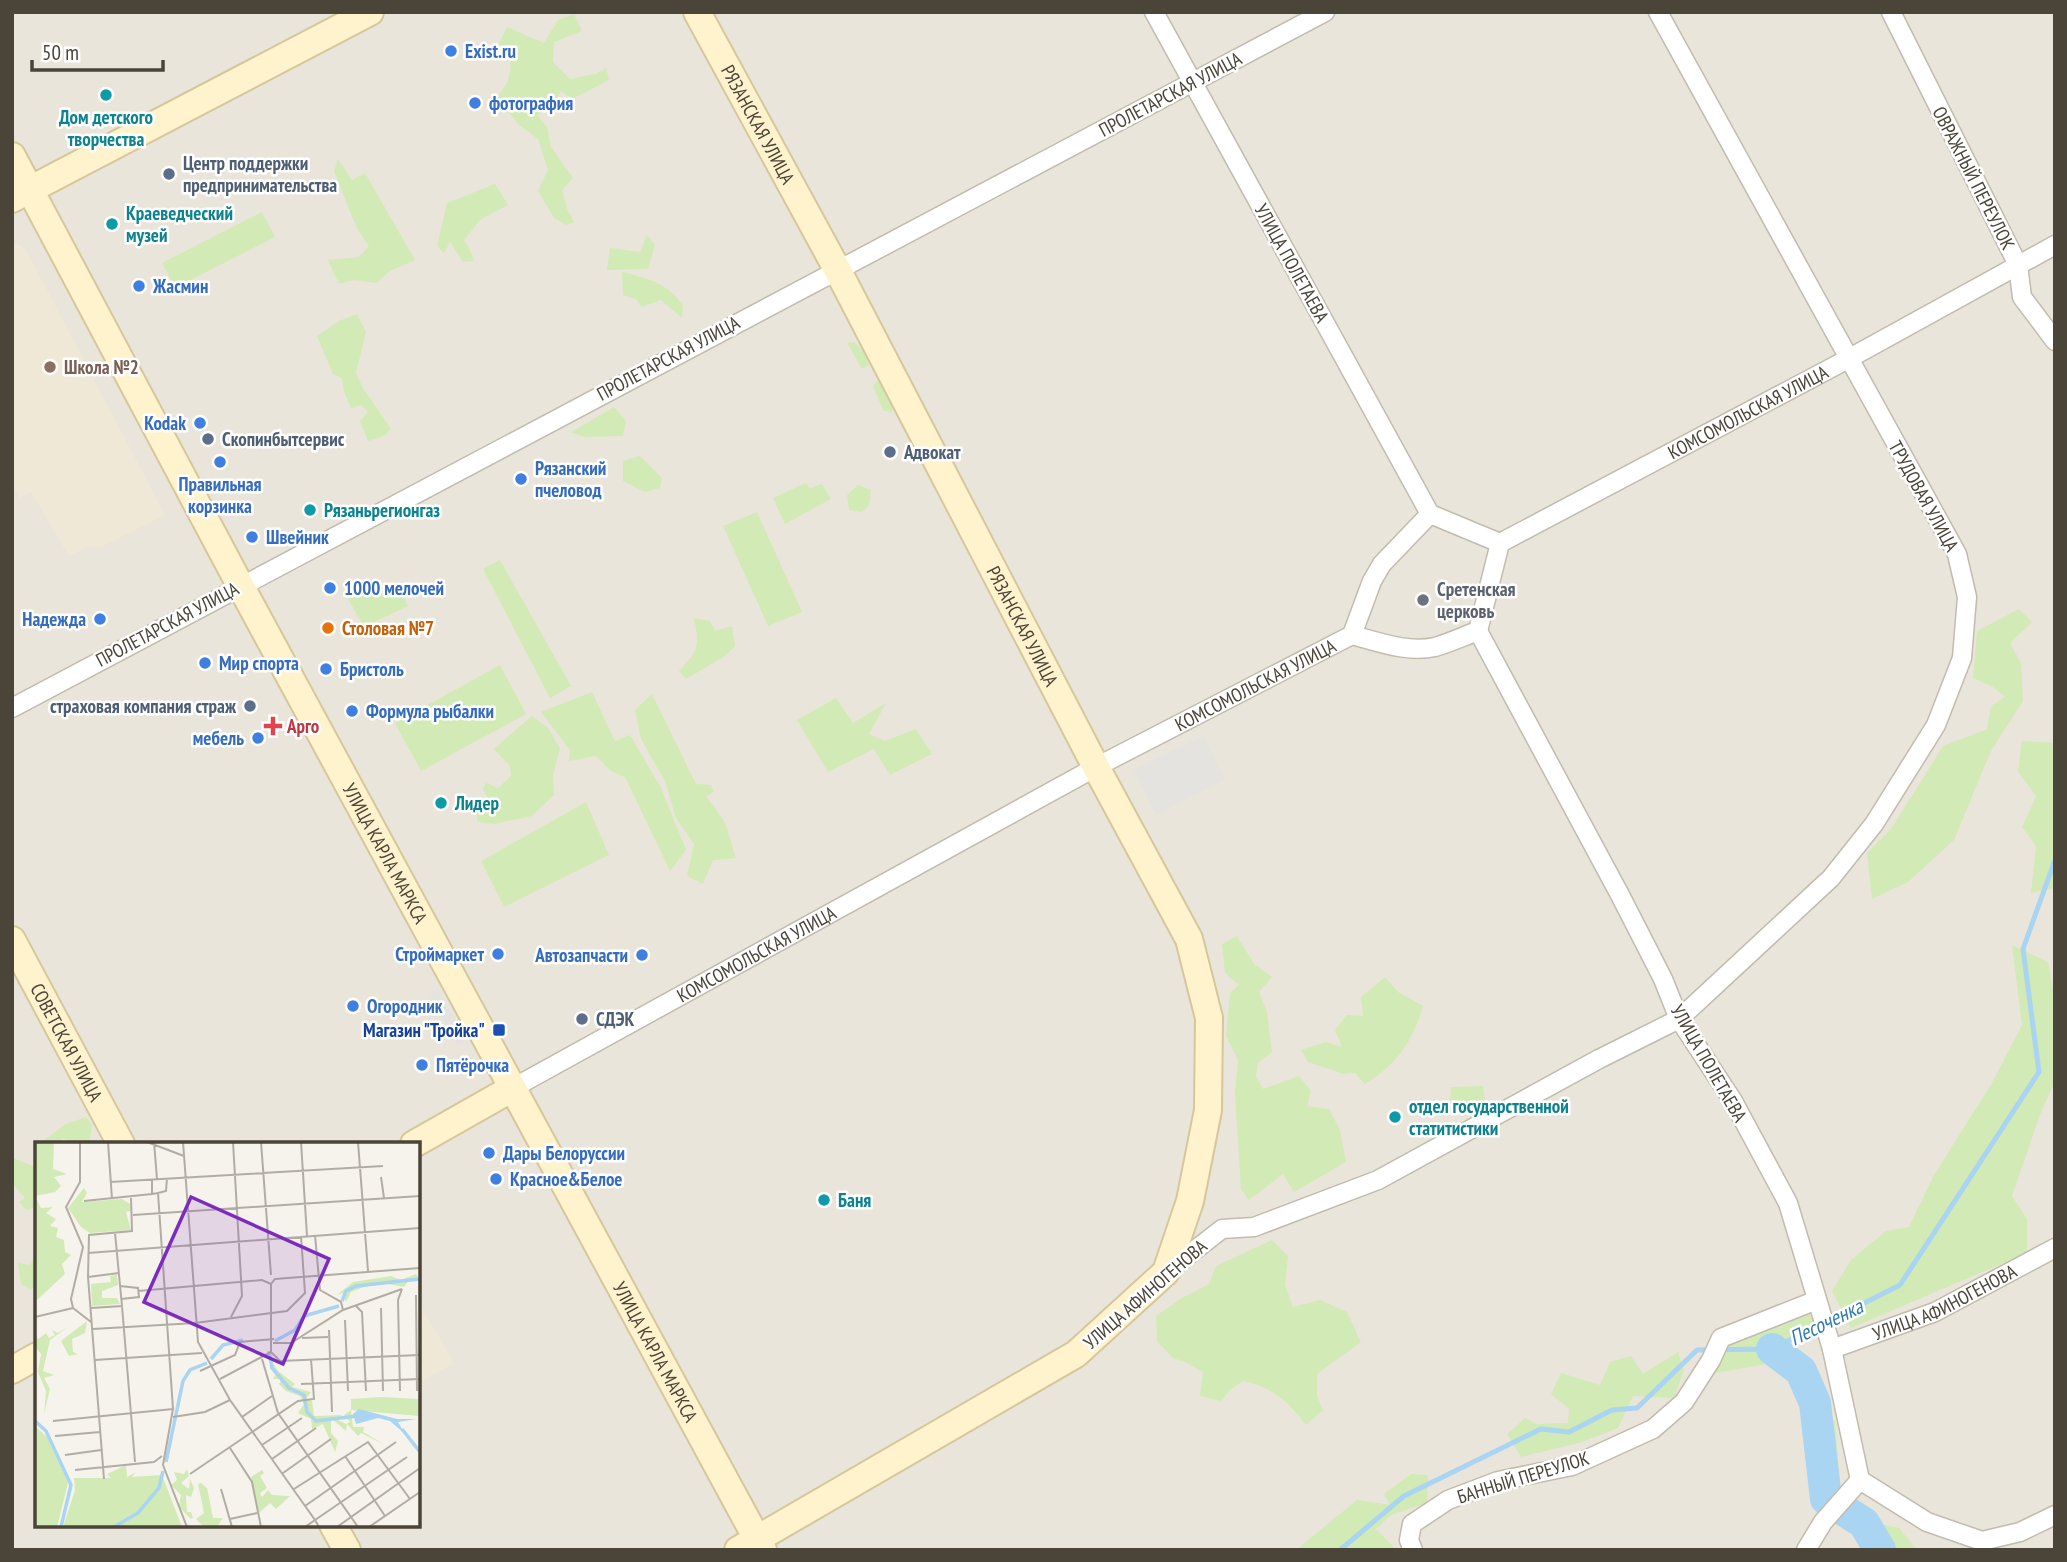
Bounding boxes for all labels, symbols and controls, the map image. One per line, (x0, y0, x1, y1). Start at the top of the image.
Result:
scale bar (32, 28, 163, 72)
text: 50 m (42, 39, 79, 66)
place label: Exist.ru (465, 39, 516, 63)
marker: Exist.ru (443, 43, 459, 59)
street label: ПРОЛЕТАРСКАЯ УЛИЦА (1094, 46, 1246, 142)
street label: РЯЗАНСКАЯ УЛИЦА (716, 61, 800, 188)
marker: Дом детского творчества (98, 87, 114, 103)
place label: фотография (489, 91, 573, 115)
marker: фотография (467, 95, 483, 111)
street label: ОВРАЖНЫЙ ПЕРЕУЛОК (1928, 102, 2020, 254)
place label: Дом детского творчества (59, 105, 153, 151)
place label: Центр поддержки предпринимательства (183, 151, 337, 197)
marker: Центр поддержки предпринимательства (161, 166, 177, 182)
street label: УЛИЦА ПОЛЕТАЕВА (1250, 200, 1334, 326)
place label: Краеведческий музей (126, 201, 233, 247)
marker: Краеведческий музей (104, 216, 120, 232)
place label: Жасмин (152, 274, 208, 298)
marker: Жасмин (131, 278, 147, 294)
street label: ПРОЛЕТАРСКАЯ УЛИЦА (592, 310, 744, 406)
place label: Школа №2 (64, 355, 139, 379)
marker: Школа №2 (42, 359, 58, 375)
street label: КОМСОМОЛЬСКАЯ УЛИЦА (1664, 360, 1832, 464)
place label: Kodak (144, 411, 186, 435)
marker: Kodak (192, 415, 208, 431)
place label: Скопинбытсервис (222, 427, 345, 451)
marker: Скопинбытсервис (200, 431, 216, 447)
street label: ТРУДОВАЯ УЛИЦА (1884, 436, 1964, 556)
place label: Адвокат (903, 440, 961, 464)
marker: Адвокат (882, 444, 898, 460)
marker: Правильная корзинка (212, 454, 228, 470)
place label: Рязанский пчеловод (535, 456, 606, 502)
marker: Рязанский пчеловод (513, 471, 529, 487)
place label: Правильная корзинка (178, 472, 262, 518)
place label: Рязаньрегионгаз (324, 498, 440, 522)
marker: Рязаньрегионгаз (302, 502, 318, 518)
place label: Швейник (266, 525, 329, 549)
marker: Швейник (244, 529, 260, 545)
street label: РЯЗАНСКАЯ УЛИЦА (982, 562, 1064, 690)
street label: ПРОЛЕТАРСКАЯ УЛИЦА (91, 576, 243, 672)
place label: 1000 мелочей (344, 576, 444, 600)
place label: Сретенская церковь (1437, 577, 1516, 623)
marker: 1000 мелочей (322, 580, 338, 596)
marker: Сретенская церковь (1415, 592, 1431, 608)
place label: Надежда (22, 607, 86, 631)
marker: Надежда (92, 611, 108, 627)
place label: Столовая №7 (342, 616, 434, 640)
marker: Столовая №7 (320, 620, 336, 636)
street label: КОМСОМОЛЬСКАЯ УЛИЦА (1171, 633, 1340, 736)
place label: Мир спорта (219, 651, 299, 675)
marker: Мир спорта (197, 655, 213, 671)
place label: Бристоль (340, 657, 404, 681)
marker: Бристоль (318, 661, 334, 677)
place label: страховая компания страж (50, 694, 237, 718)
marker: страховая компания страж (242, 698, 258, 714)
place label: Формула рыбалки (366, 699, 494, 723)
marker: Формула рыбалки (344, 703, 360, 719)
place label: Арго (286, 714, 319, 738)
marker: Арго (265, 718, 281, 734)
place label: мебель (193, 726, 244, 750)
marker: мебель (250, 730, 266, 746)
street label: УЛИЦА КАРЛА МАРКСА (338, 779, 433, 928)
place label: Лидер (454, 791, 500, 815)
marker: Лидер (433, 795, 449, 811)
street label: КОМСОМОЛЬСКАЯ УЛИЦА (673, 901, 840, 1007)
place label: Строймаркет (395, 942, 484, 966)
place label: Автозапчасти (534, 943, 628, 967)
marker: Строймаркет (490, 946, 506, 962)
marker: Автозапчасти (634, 947, 650, 963)
street label: СОВЕТСКАЯ УЛИЦА (25, 979, 108, 1106)
place label: Огородник (367, 994, 443, 1018)
marker: Огородник (345, 998, 361, 1014)
street label: УЛИЦА ПОЛЕТАЕВА (1666, 1000, 1752, 1126)
place label: СДЭК (596, 1007, 635, 1031)
marker: СДЭК (574, 1011, 590, 1027)
place label: Магазин "Тройка" (363, 1018, 485, 1042)
marker: Магазин "Тройка" (491, 1022, 507, 1038)
place label: Пятёрочка (436, 1053, 509, 1077)
marker: Пятёрочка (414, 1057, 430, 1073)
place label: отдел государственной статитистики (1409, 1094, 1569, 1140)
marker: отдел государственной статитистики (1387, 1109, 1403, 1125)
place label: Дары Белоруссии (503, 1141, 625, 1165)
inset map (35, 1142, 420, 1527)
marker: Дары Белоруссии (481, 1145, 497, 1161)
place label: Красное&Белое (510, 1167, 623, 1191)
marker: Красное&Белое (488, 1171, 504, 1187)
place label: Баня (838, 1188, 871, 1212)
marker: Баня (816, 1192, 832, 1208)
street label: УЛИЦА АФИНОГЕНОВА (1078, 1234, 1212, 1354)
street label: УЛИЦА АФИНОГЕНОВА (1869, 1259, 2020, 1345)
street label: УЛИЦА КАРЛА МАРКСА (608, 1278, 703, 1426)
water label: Песоченка (1785, 1292, 1869, 1351)
street label: БАННЫЙ ПЕРЕУЛОК (1454, 1446, 1592, 1508)

